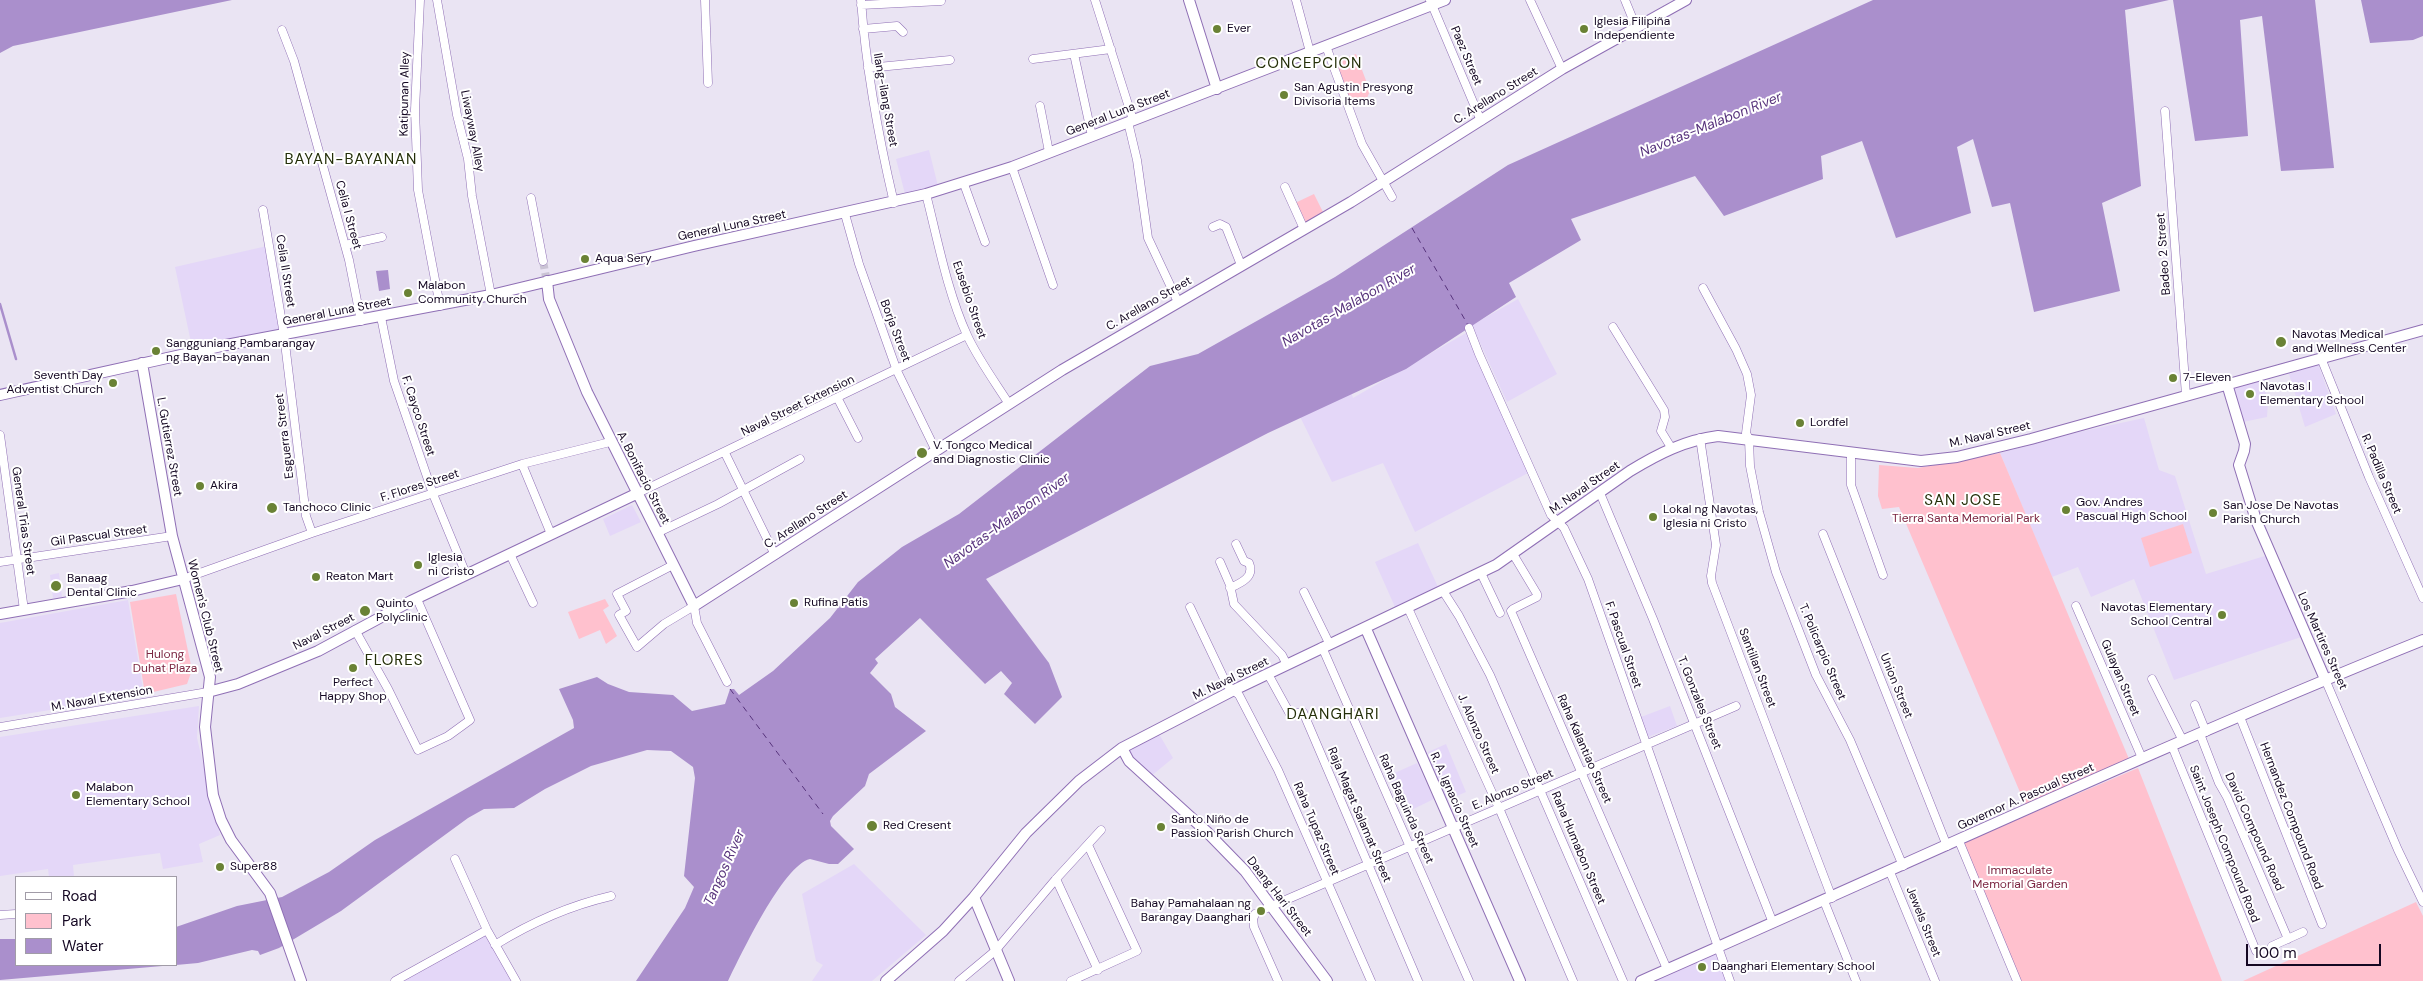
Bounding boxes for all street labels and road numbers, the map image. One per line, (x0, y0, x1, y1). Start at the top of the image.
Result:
street label: Paez Street (1447, 24, 1485, 88)
street label: Katipunan Alley (397, 51, 413, 137)
street label: Ilang-ilang Street (870, 52, 900, 148)
street label: C. Arellano Street (1451, 64, 1541, 128)
street label: General Luna Street (1064, 87, 1172, 139)
street label: Liwayway Alley (457, 89, 487, 173)
street label: Celia I Street (332, 179, 364, 251)
street label: General Luna Street (677, 207, 787, 245)
street label: Badeo 2 Street (2154, 212, 2174, 296)
street label: Celia II Street (272, 234, 298, 308)
street label: Eusebio Street (949, 259, 989, 341)
street label: C. Arellano Street (1104, 274, 1194, 334)
street label: General Luna Street (282, 294, 392, 330)
street label: Borja Street (877, 298, 913, 364)
street label: Naval Street Extension (739, 372, 857, 440)
street label: F. Cayco Street (398, 374, 438, 458)
street label: Esguerra Street (273, 393, 297, 479)
street label: L. Gutierrez Street (153, 396, 185, 498)
street label: M. Naval Street (1948, 419, 2032, 451)
street label: A. Bonifacio Street (613, 429, 673, 527)
street label: R. Padilla Street (2358, 432, 2404, 516)
street label: M. Naval Street (1547, 458, 1623, 518)
street label: General Trias Street (8, 466, 38, 576)
street label: F. Flores Street (379, 467, 461, 505)
street label: C. Arellano Street (762, 488, 850, 552)
street label: Gil Pascual Street (50, 522, 148, 550)
street label: Women's Club Street (184, 558, 226, 674)
street label: Los Martires Street (2294, 590, 2350, 692)
street label: F. Pascual Street (1601, 600, 1645, 690)
street label: T. Policarpio Street (1795, 602, 1849, 702)
street label: Naval Street (291, 610, 357, 654)
street label: Santillan Street (1735, 626, 1779, 710)
street label: Gulayan Street (2097, 637, 2143, 719)
street label: Union Street (1876, 651, 1916, 721)
street label: M. Naval Street (1191, 654, 1271, 704)
street label: T. Gonzales Street (1674, 654, 1724, 752)
street label: M. Naval Extension (50, 683, 154, 715)
street label: J. Alonzo Street (1454, 692, 1502, 776)
street label: Raha Kalantiao Street (1553, 692, 1615, 806)
street label: Hernandez Compound Road (2256, 740, 2326, 892)
street label: Raja Magat Salamat Street (1324, 745, 1394, 885)
street label: R. A. Ignacio Street (1426, 750, 1482, 850)
street label: Raha Baguinda Street (1375, 752, 1437, 866)
street label: Governor A. Pascual Street (1956, 760, 2096, 834)
street label: Saint Joseph Compound Road (2186, 763, 2262, 925)
street label: E. Alonzo Street (1470, 766, 1556, 814)
street label: David Compound Road (2221, 771, 2287, 893)
street label: Raha Tupaz Street (1290, 780, 1342, 878)
street label: Raha Humabon Street (1548, 789, 1608, 907)
street label: Daang Hari Street (1243, 854, 1315, 940)
street label: Jewels Street (1902, 885, 1944, 959)

